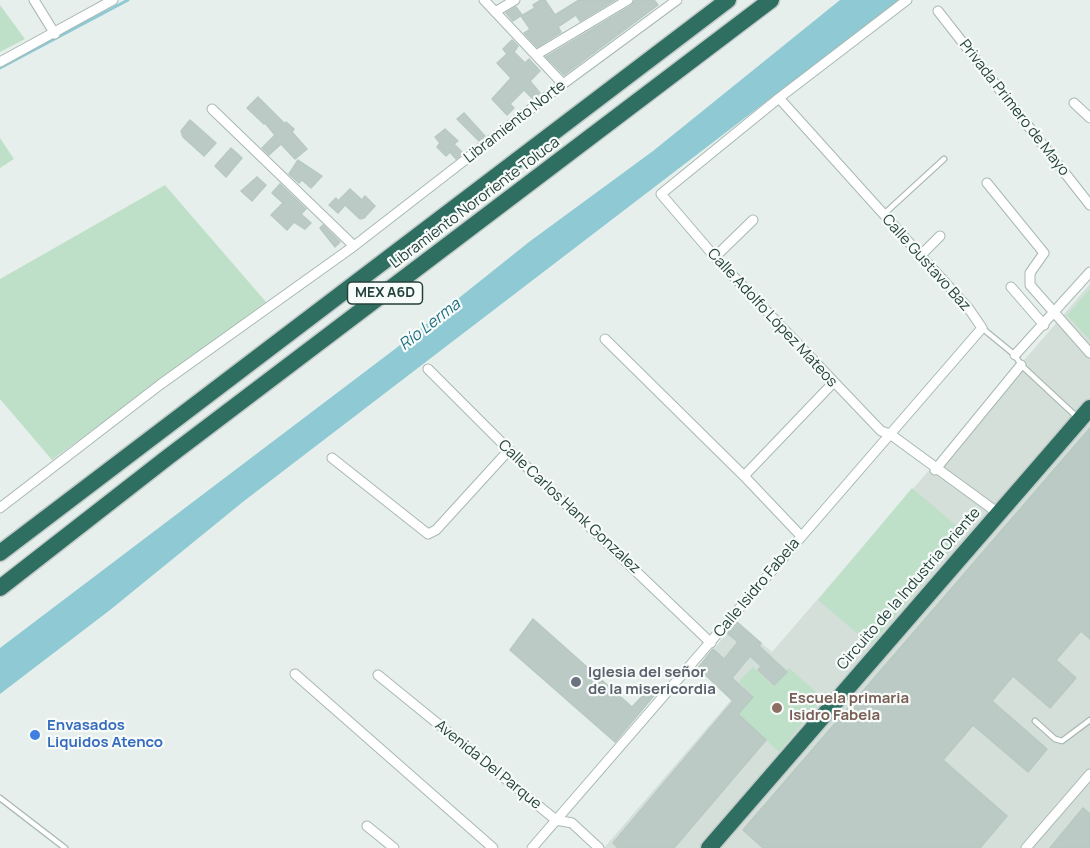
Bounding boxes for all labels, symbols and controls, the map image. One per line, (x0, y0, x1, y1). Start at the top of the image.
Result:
street label: Privada Primero de Mayo (955, 36, 1073, 180)
street label: Libramiento Norte (461, 77, 569, 167)
street label: Libramiento Nororiente Toluca (387, 133, 563, 273)
street label: Calle Gustavo Baz (878, 211, 974, 315)
street label: Calle Adolfo López Mateos (703, 245, 841, 391)
road number: MEX A6D (348, 282, 422, 304)
water label: Río Lerma (396, 295, 464, 355)
street label: Calle Carlos Hank Gonzalez (494, 436, 644, 578)
street label: Circuito de la Industria Oriente (834, 504, 984, 674)
street label: Calle Isidro Fabela (710, 535, 804, 641)
place label: Iglesia del señor de la misericordia (588, 664, 716, 699)
marker: Iglesia del señor de la misericordia (569, 675, 583, 689)
place label: Escuela primaria Isidro Fabela (789, 690, 909, 725)
marker: Escuela primaria Isidro Fabela (770, 701, 784, 715)
place label: Envasados Liquidos Atenco (47, 717, 163, 752)
street label: Avenida Del Parque (431, 717, 545, 813)
marker: Envasados Liquidos Atenco (28, 728, 42, 742)

